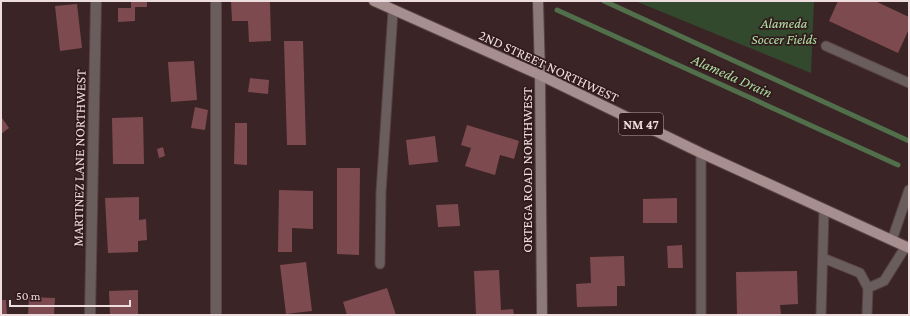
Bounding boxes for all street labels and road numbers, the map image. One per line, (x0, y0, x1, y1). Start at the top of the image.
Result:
street label: 2ND STREET NORTHWEST (477, 27, 622, 106)
street label: MARTINEZ LANE NORTHWEST (69, 69, 89, 247)
street label: ORTEGA ROAD NORTHWEST (519, 87, 535, 253)
road number: NM 47 (619, 113, 663, 135)

